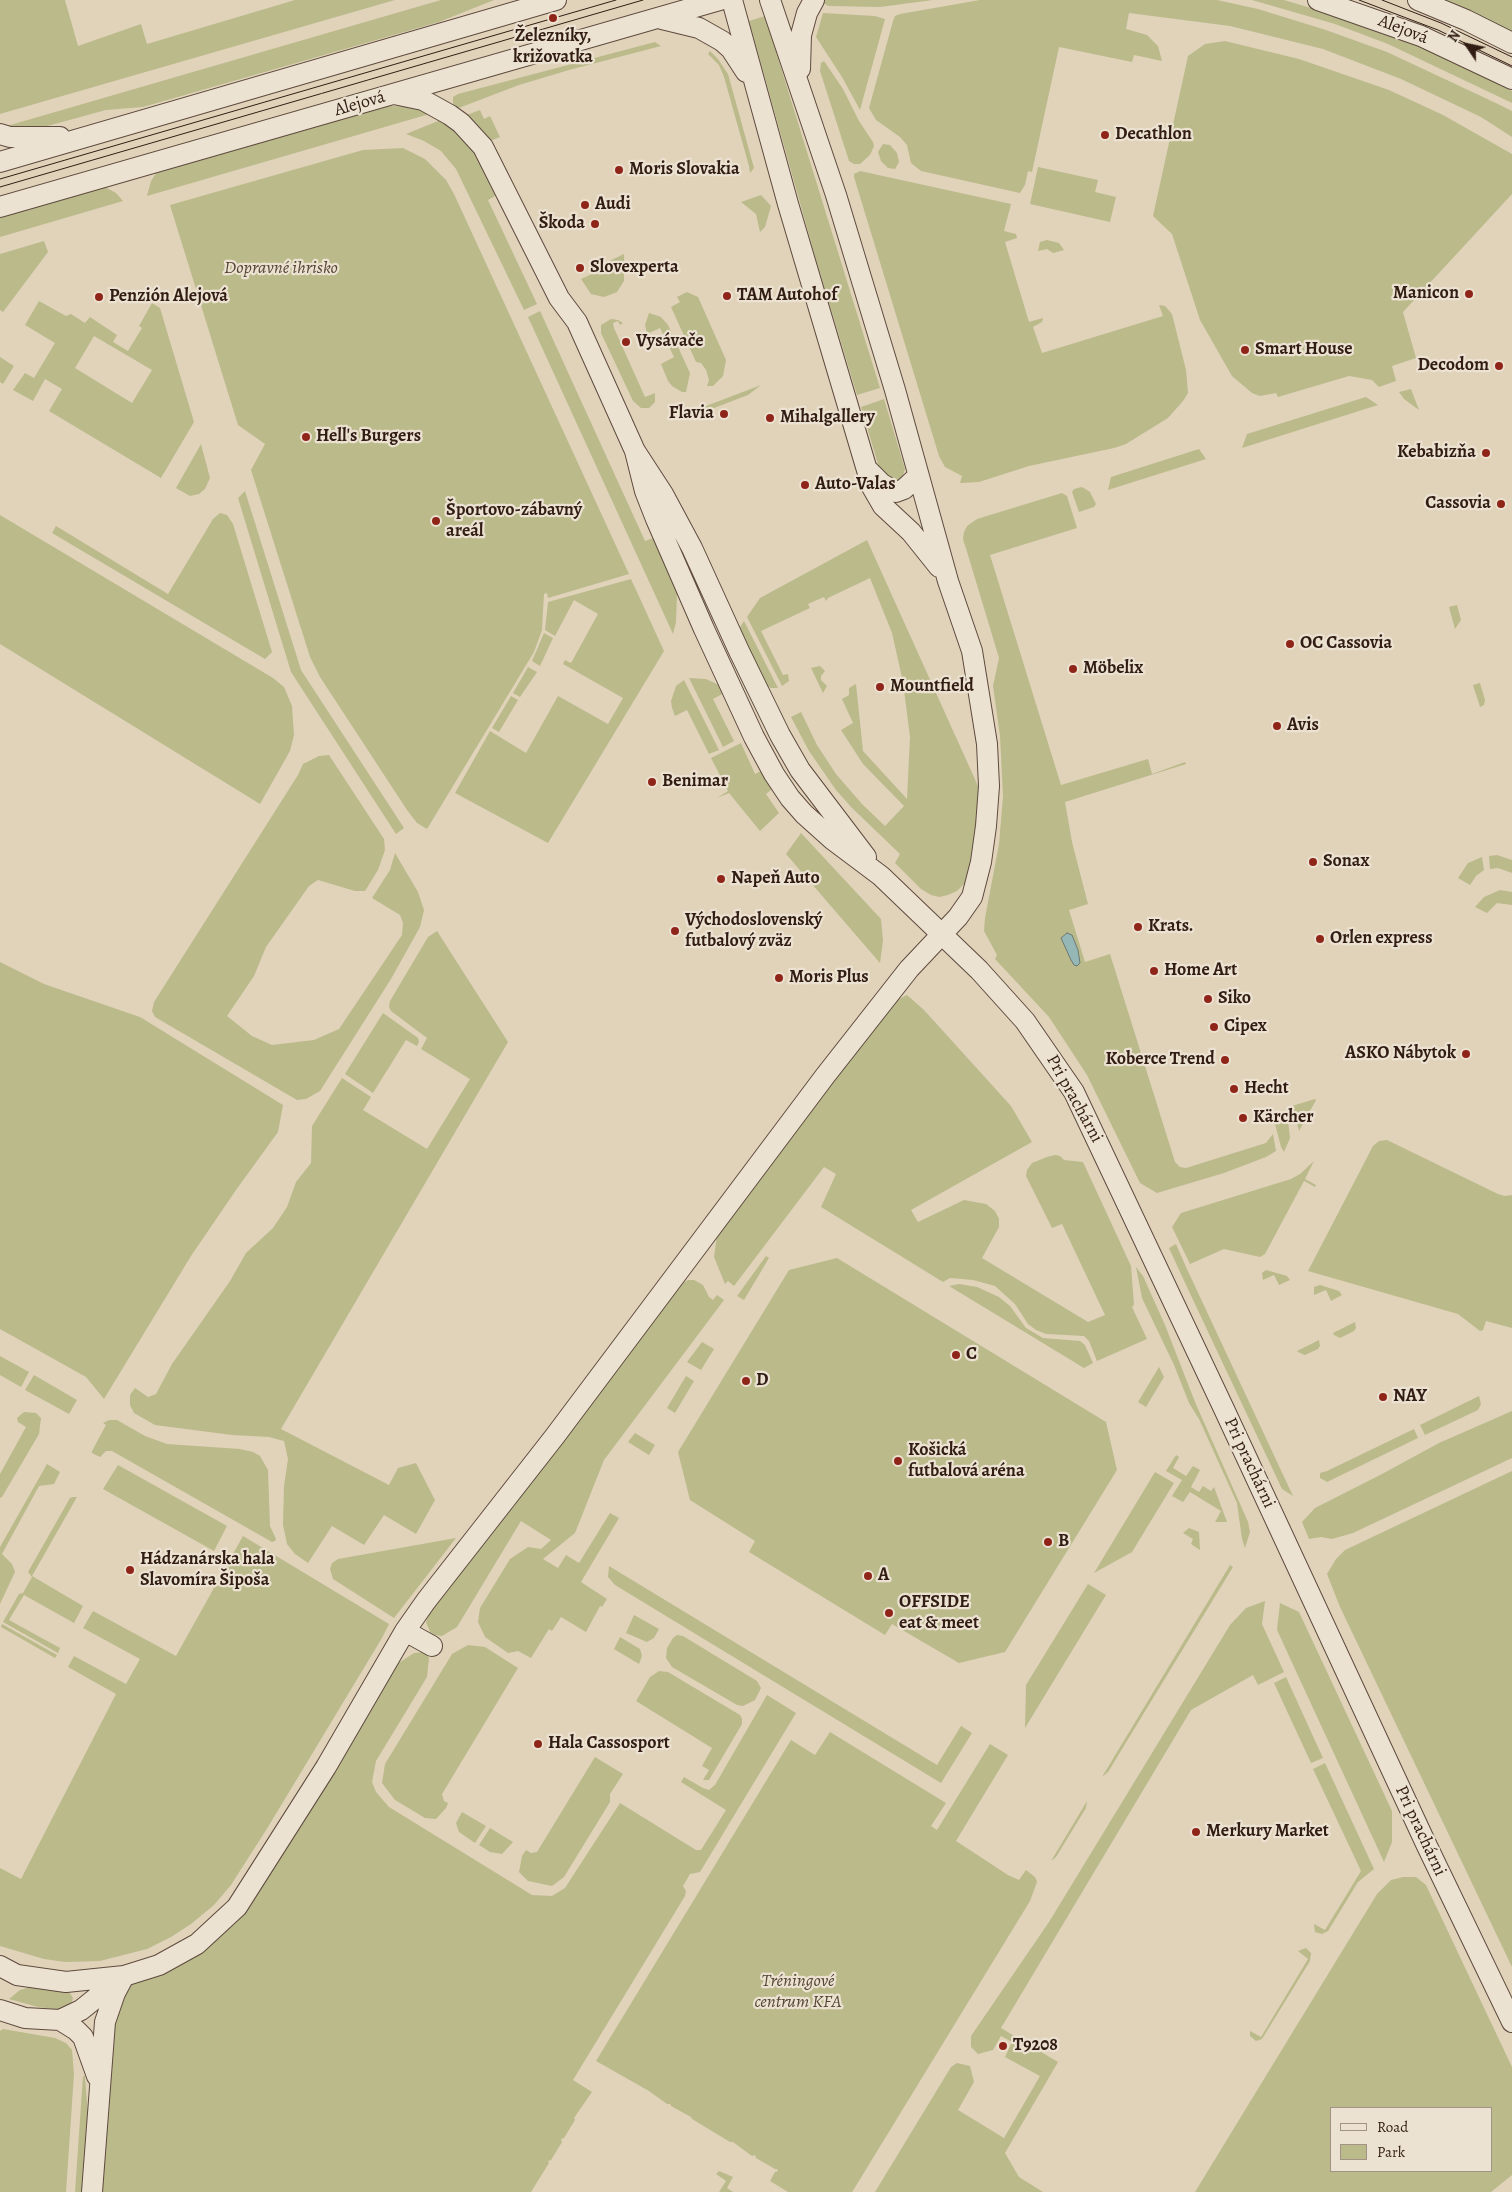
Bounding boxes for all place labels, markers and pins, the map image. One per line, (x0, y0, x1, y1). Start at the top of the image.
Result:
marker: Železníky, križovatka (547, 12, 559, 24)
place label: Železníky, križovatka (513, 26, 593, 68)
place label: Decathlon (1115, 124, 1192, 146)
marker: Decathlon (1099, 129, 1111, 141)
place label: Moris Slovakia (629, 159, 740, 181)
marker: Moris Slovakia (613, 164, 625, 176)
place label: Audi (595, 194, 631, 216)
marker: Audi (579, 199, 591, 211)
place label: Škoda (539, 213, 585, 235)
marker: Škoda (589, 218, 601, 230)
place label: Slovexperta (590, 257, 679, 279)
marker: Slovexperta (574, 262, 586, 274)
place label: Manicon (1393, 283, 1459, 305)
place label: TAM Autohof (737, 285, 837, 307)
place label: Penzión Alejová (109, 286, 228, 308)
marker: Manicon (1463, 288, 1475, 300)
marker: TAM Autohof (721, 290, 733, 302)
marker: Penzión Alejová (93, 291, 105, 303)
place label: Vysávače (636, 331, 703, 353)
marker: Vysávače (620, 336, 632, 348)
place label: Smart House (1255, 339, 1353, 361)
marker: Smart House (1239, 344, 1251, 356)
place label: Decodom (1417, 355, 1489, 377)
marker: Decodom (1493, 360, 1505, 372)
place label: Flavia (669, 403, 714, 425)
place label: Mihalgallery (780, 407, 875, 429)
marker: Flavia (718, 408, 730, 420)
marker: Mihalgallery (764, 412, 776, 424)
place label: Hell's Burgers (316, 426, 421, 448)
marker: Hell's Burgers (300, 431, 312, 443)
place label: Kebabizňa (1397, 442, 1476, 464)
marker: Kebabizňa (1480, 447, 1492, 459)
place label: Auto-Valas (815, 474, 896, 496)
marker: Auto-Valas (799, 479, 811, 491)
place label: Cassovia (1425, 493, 1491, 515)
marker: Cassovia (1495, 498, 1507, 510)
place label: Športovo-zábavný areál (446, 500, 582, 542)
marker: Športovo-zábavný areál (430, 515, 442, 527)
place label: OC Cassovia (1300, 633, 1392, 655)
marker: OC Cassovia (1284, 638, 1296, 650)
place label: Möbelix (1083, 658, 1143, 680)
marker: Möbelix (1067, 663, 1079, 675)
place label: Mountfield (890, 676, 974, 698)
marker: Mountfield (874, 681, 886, 693)
place label: Avis (1287, 715, 1319, 737)
marker: Avis (1271, 720, 1283, 732)
place label: Benimar (662, 771, 728, 793)
marker: Benimar (646, 776, 658, 788)
place label: Sonax (1323, 851, 1369, 873)
marker: Sonax (1307, 856, 1319, 868)
place label: Napeň Auto (731, 868, 820, 890)
marker: Napeň Auto (715, 873, 727, 885)
place label: Východoslovenský futbalový zväz (685, 910, 822, 952)
place label: Krats. (1148, 916, 1194, 938)
marker: Krats. (1132, 921, 1144, 933)
marker: Východoslovenský futbalový zväz (669, 925, 681, 937)
place label: Orlen express (1330, 928, 1433, 950)
marker: Orlen express (1314, 933, 1326, 945)
place label: Home Art (1164, 960, 1237, 982)
marker: Home Art (1148, 965, 1160, 977)
place label: Moris Plus (789, 967, 869, 989)
marker: Moris Plus (773, 972, 785, 984)
place label: Siko (1218, 988, 1251, 1010)
marker: Siko (1202, 993, 1214, 1005)
place label: Cipex (1224, 1016, 1267, 1038)
marker: Cipex (1208, 1021, 1220, 1033)
place label: ASKO Nábytok (1345, 1043, 1456, 1065)
marker: ASKO Nábytok (1460, 1048, 1472, 1060)
place label: Koberce Trend (1105, 1049, 1215, 1071)
marker: Koberce Trend (1219, 1054, 1231, 1066)
place label: Hecht (1244, 1078, 1289, 1100)
marker: Hecht (1228, 1083, 1240, 1095)
place label: Kärcher (1253, 1107, 1314, 1129)
marker: Kärcher (1237, 1112, 1249, 1124)
place label: C (966, 1344, 977, 1366)
marker: C (950, 1349, 962, 1361)
place label: D (756, 1370, 768, 1392)
marker: D (740, 1375, 752, 1387)
place label: NAY (1393, 1386, 1427, 1408)
marker: NAY (1377, 1391, 1389, 1403)
place label: Košická futbalová aréna (908, 1440, 1025, 1482)
marker: Košická futbalová aréna (892, 1455, 904, 1467)
place label: B (1058, 1531, 1069, 1553)
marker: B (1042, 1536, 1054, 1548)
place label: Hádzanárska hala Slavomíra Šipoša (140, 1549, 275, 1592)
marker: Hádzanárska hala Slavomíra Šipoša (124, 1564, 136, 1576)
place label: A (878, 1565, 889, 1587)
marker: A (862, 1570, 874, 1582)
place label: OFFSIDE eat & meet (899, 1592, 979, 1635)
marker: OFFSIDE eat & meet (883, 1607, 895, 1619)
place label: Hala Cassosport (548, 1733, 670, 1755)
marker: Hala Cassosport (532, 1738, 544, 1750)
place label: Merkury Market (1206, 1821, 1329, 1843)
marker: Merkury Market (1190, 1826, 1202, 1838)
place label: T9208 (1013, 2035, 1058, 2057)
marker: T9208 (997, 2040, 1009, 2052)

